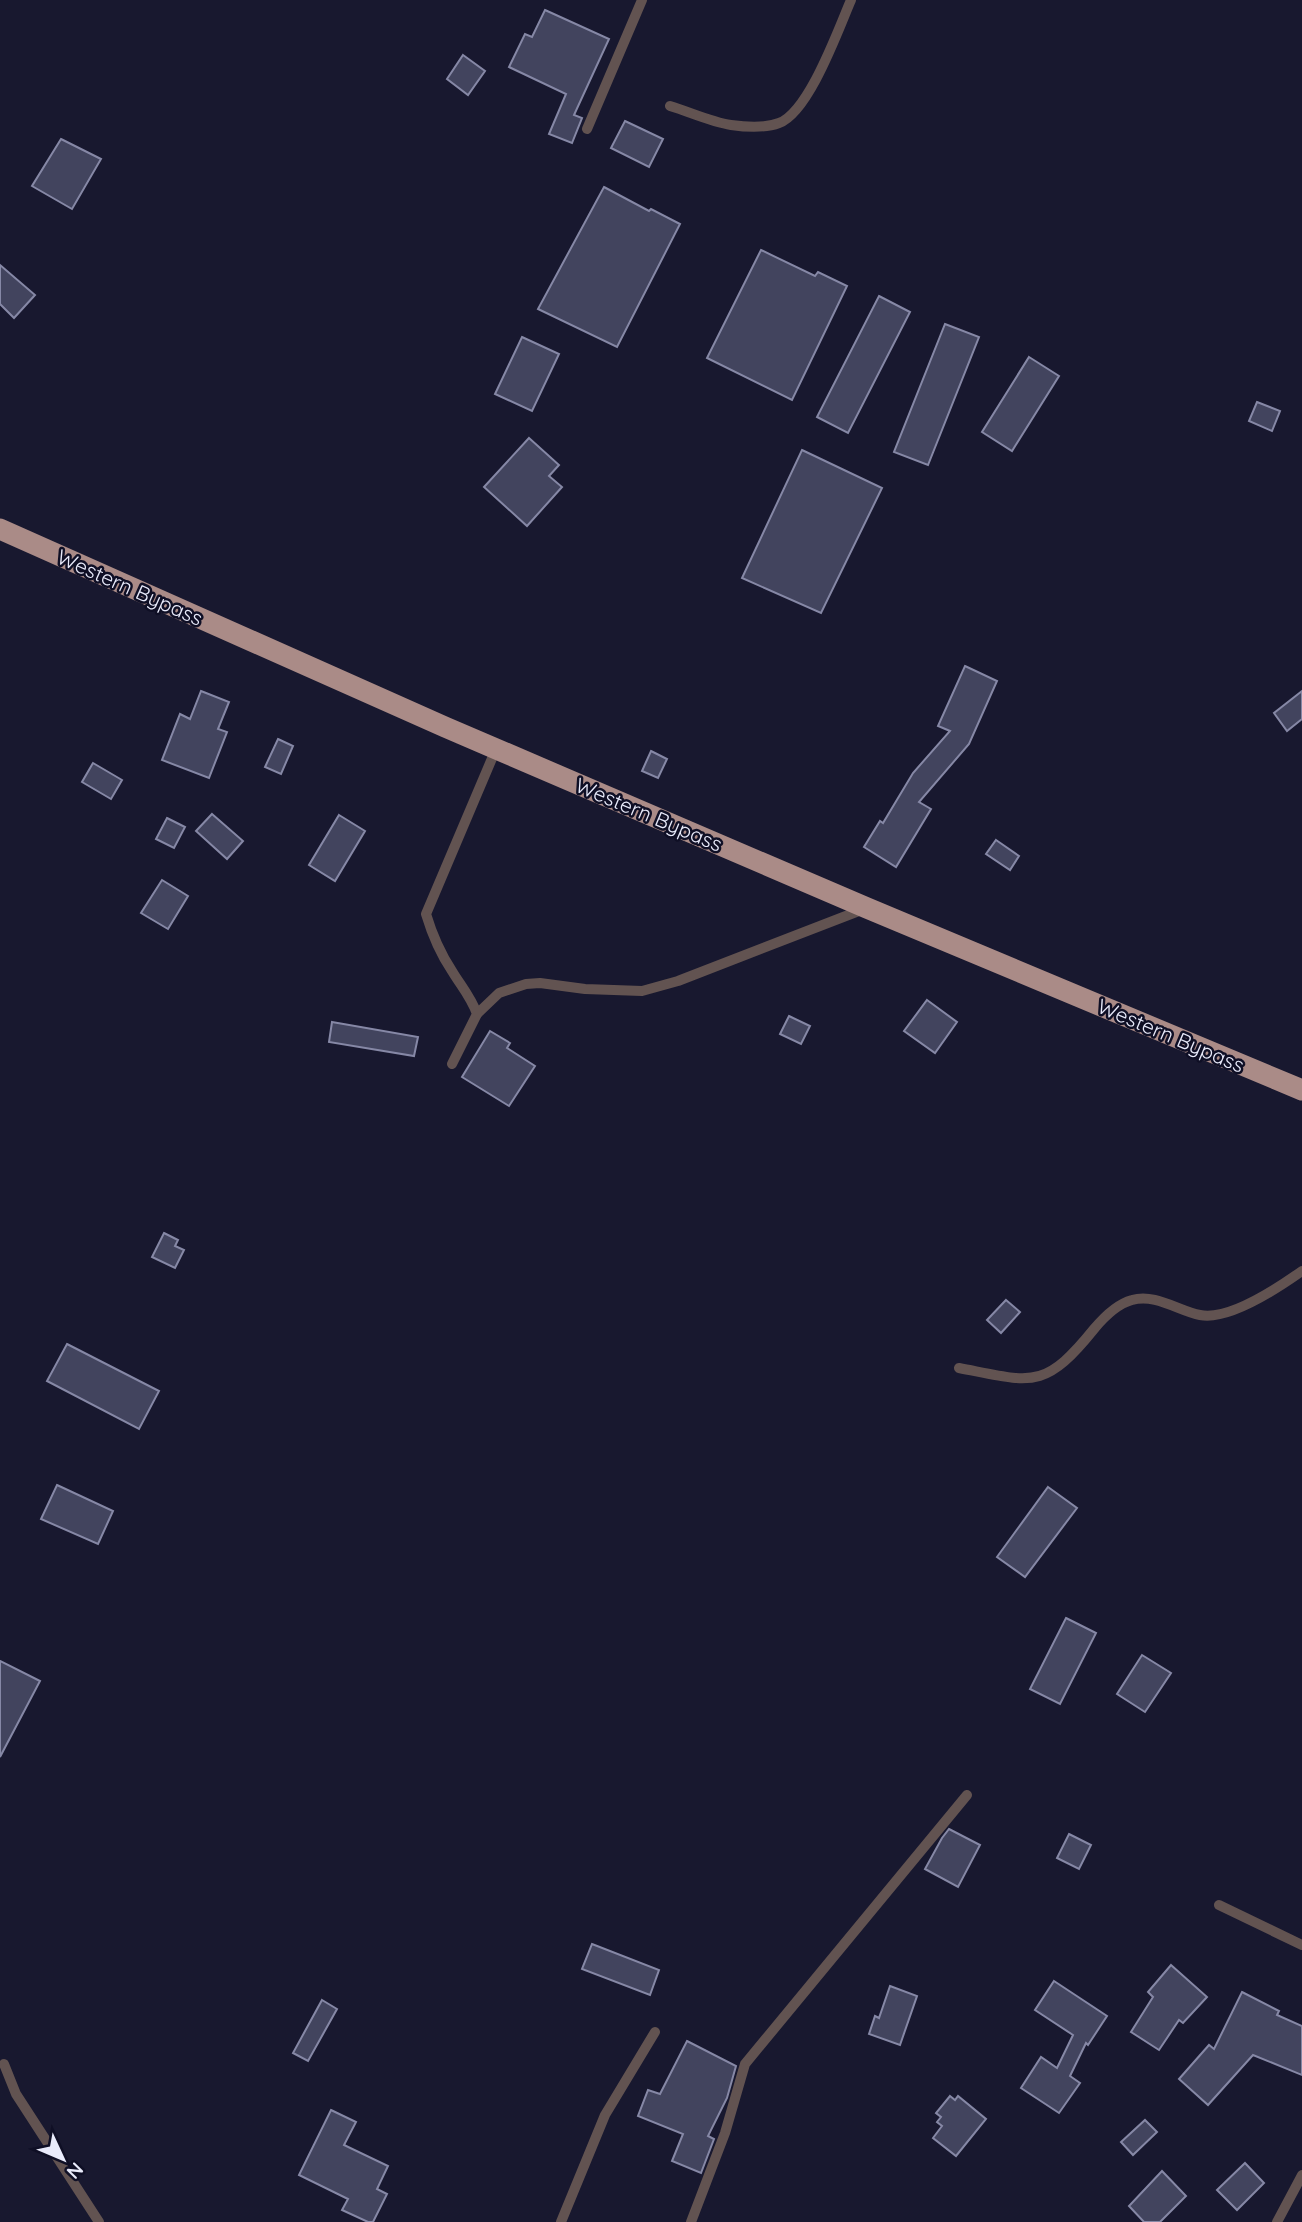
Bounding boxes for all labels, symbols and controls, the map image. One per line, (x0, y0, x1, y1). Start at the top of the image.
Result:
street label: Western Bypass (53, 543, 207, 631)
street label: Western Bypass (572, 771, 726, 857)
street label: Western Bypass (1094, 992, 1248, 1078)
north arrow (28, 2124, 98, 2194)
text: N (62, 2157, 89, 2184)

